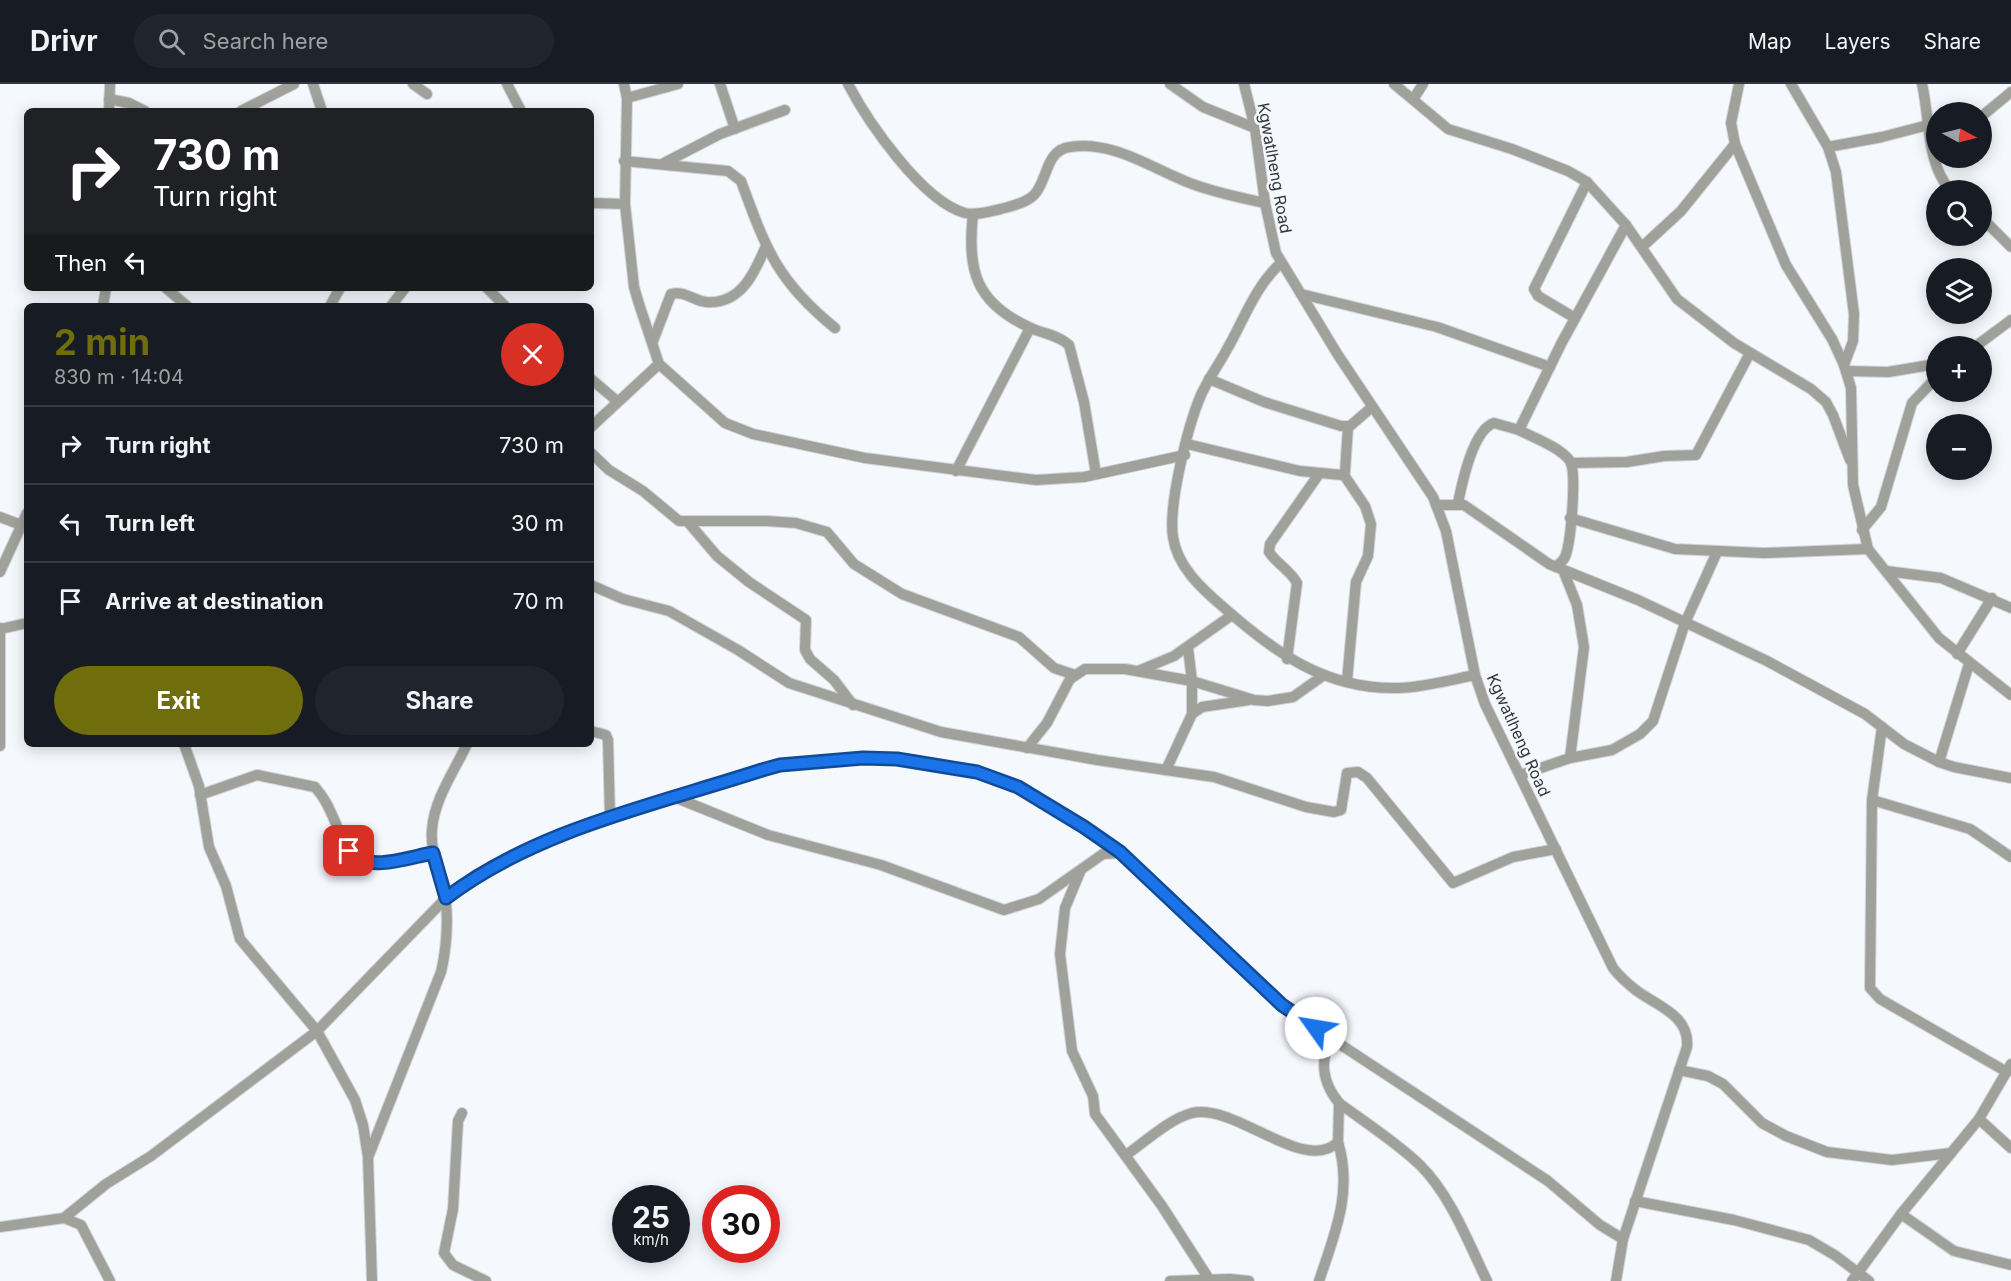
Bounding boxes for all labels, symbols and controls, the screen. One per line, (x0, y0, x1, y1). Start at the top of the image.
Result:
search box (134, 14, 554, 68)
text: Drivr (30, 24, 98, 58)
icon: search (155, 25, 188, 58)
text: Search here (203, 28, 328, 54)
text: Map (1748, 29, 1792, 54)
text: Layers (1825, 29, 1891, 54)
text: Share (1924, 29, 1981, 54)
street label: Kgwatlheng Road (1254, 101, 1296, 235)
north arrow (1926, 102, 1992, 168)
map controls (1926, 102, 1992, 480)
text: 730 m (153, 129, 280, 180)
icon: right (54, 132, 132, 210)
text: Turn right (153, 180, 277, 213)
button: search (1926, 180, 1992, 246)
icon: left (119, 246, 152, 279)
text: Then (54, 250, 107, 276)
button: layers (1926, 258, 1992, 324)
text: 2 min (54, 320, 150, 364)
button: close (501, 323, 564, 386)
button: + (1926, 336, 1992, 402)
text: 830 m · 14:04 (54, 365, 184, 389)
button: − (1926, 414, 1992, 480)
icon: right (54, 429, 87, 462)
text: Turn right (105, 432, 211, 458)
text: 730 m (499, 432, 564, 458)
icon: left (54, 507, 87, 540)
text: Turn left (105, 510, 195, 536)
text: 30 m (511, 510, 564, 536)
icon: arrive (54, 585, 87, 618)
text: Arrive at destination (105, 588, 324, 614)
text: 70 m (513, 588, 564, 614)
button: Exit (54, 666, 303, 735)
button: Share (315, 666, 564, 735)
street label: Kgwatlheng Road (1483, 671, 1555, 799)
pin (323, 825, 374, 876)
icon: arrive (332, 834, 365, 867)
position arrow (1284, 996, 1348, 1060)
speed limit sign: 30 (702, 1185, 780, 1263)
text: 25 (632, 1199, 670, 1235)
text: km/h (633, 1230, 669, 1249)

